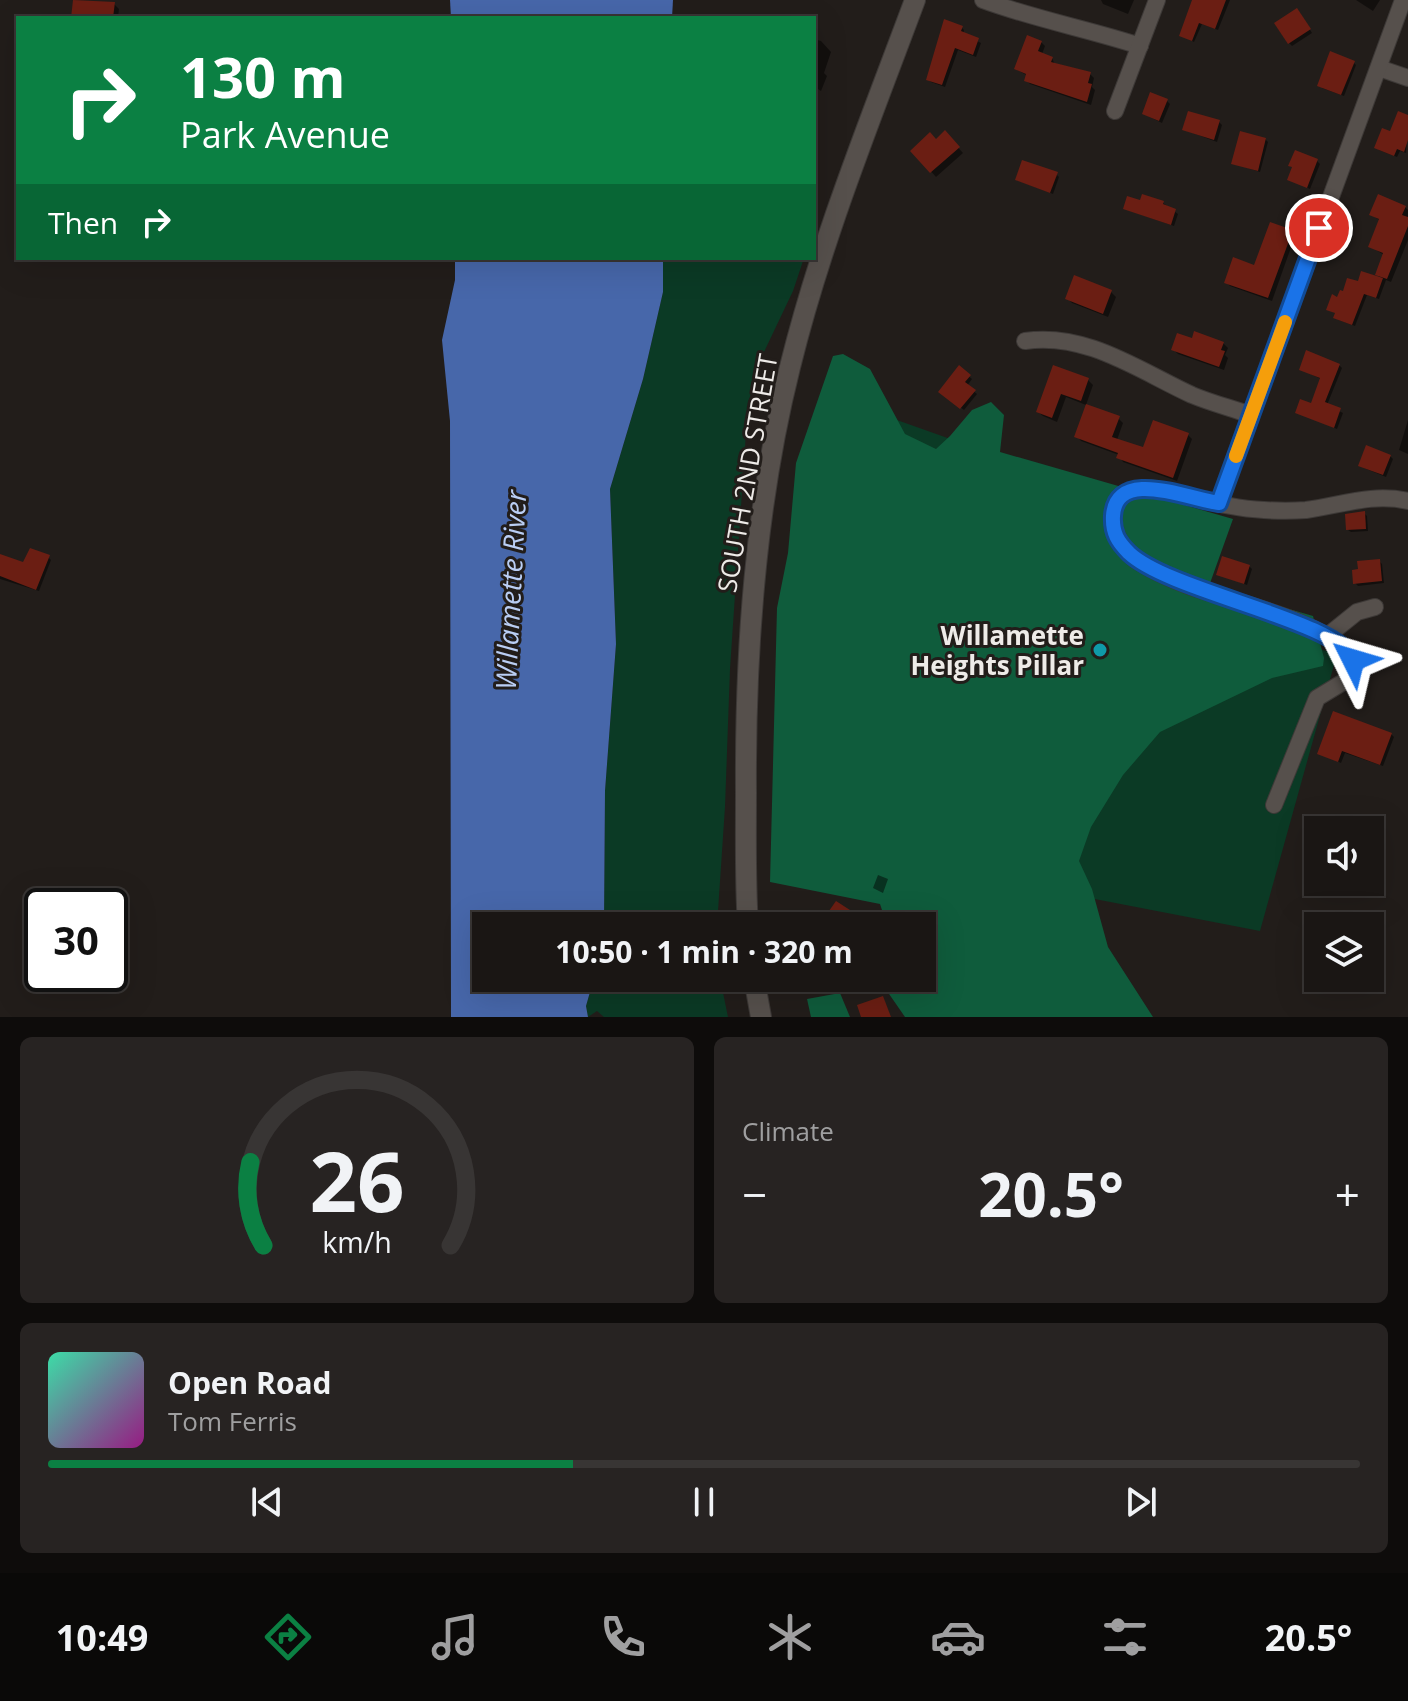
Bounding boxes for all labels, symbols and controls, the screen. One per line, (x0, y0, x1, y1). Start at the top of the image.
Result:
text: 130 m (180, 38, 346, 114)
icon: right (48, 48, 152, 152)
text: Park Avenue (180, 110, 390, 159)
pin (1285, 194, 1353, 262)
icon: right (134, 200, 178, 244)
text: Then (48, 202, 118, 243)
icon: arrive (1297, 206, 1341, 250)
street label: SOUTH 2ND STREET (708, 350, 786, 595)
water label: Willamette River (486, 488, 534, 691)
place label: Willamette Heights Pillar (910, 617, 1084, 683)
position arrow (1311, 618, 1395, 702)
marker: Willamette Heights Pillar (1091, 641, 1109, 659)
map controls (1304, 816, 1384, 992)
button: sound (1304, 816, 1384, 896)
speed limit sign: 30 (24, 888, 128, 992)
button: layers (1304, 912, 1384, 992)
text: 10:50 · 1 min · 320 m (555, 931, 853, 972)
text: Climate (742, 1113, 834, 1149)
text: 26 (309, 1123, 405, 1236)
text: 20.5° (978, 1153, 1124, 1235)
text: − (742, 1164, 767, 1224)
text: + (1335, 1164, 1360, 1224)
text: km/h (322, 1222, 392, 1261)
text: Open Road (168, 1362, 332, 1403)
text: Tom Ferris (168, 1403, 297, 1439)
icon: previous (245, 1480, 289, 1524)
icon: pause (682, 1480, 726, 1524)
icon: next (1119, 1480, 1163, 1524)
icon: directions (260, 1609, 316, 1665)
icon: music (427, 1609, 483, 1665)
icon: phone (595, 1609, 651, 1665)
icon: climate (762, 1609, 818, 1665)
icon: car (930, 1609, 986, 1665)
icon: filters (1097, 1609, 1153, 1665)
text: 10:49 (56, 1613, 148, 1662)
text: 20.5° (1265, 1613, 1352, 1662)

